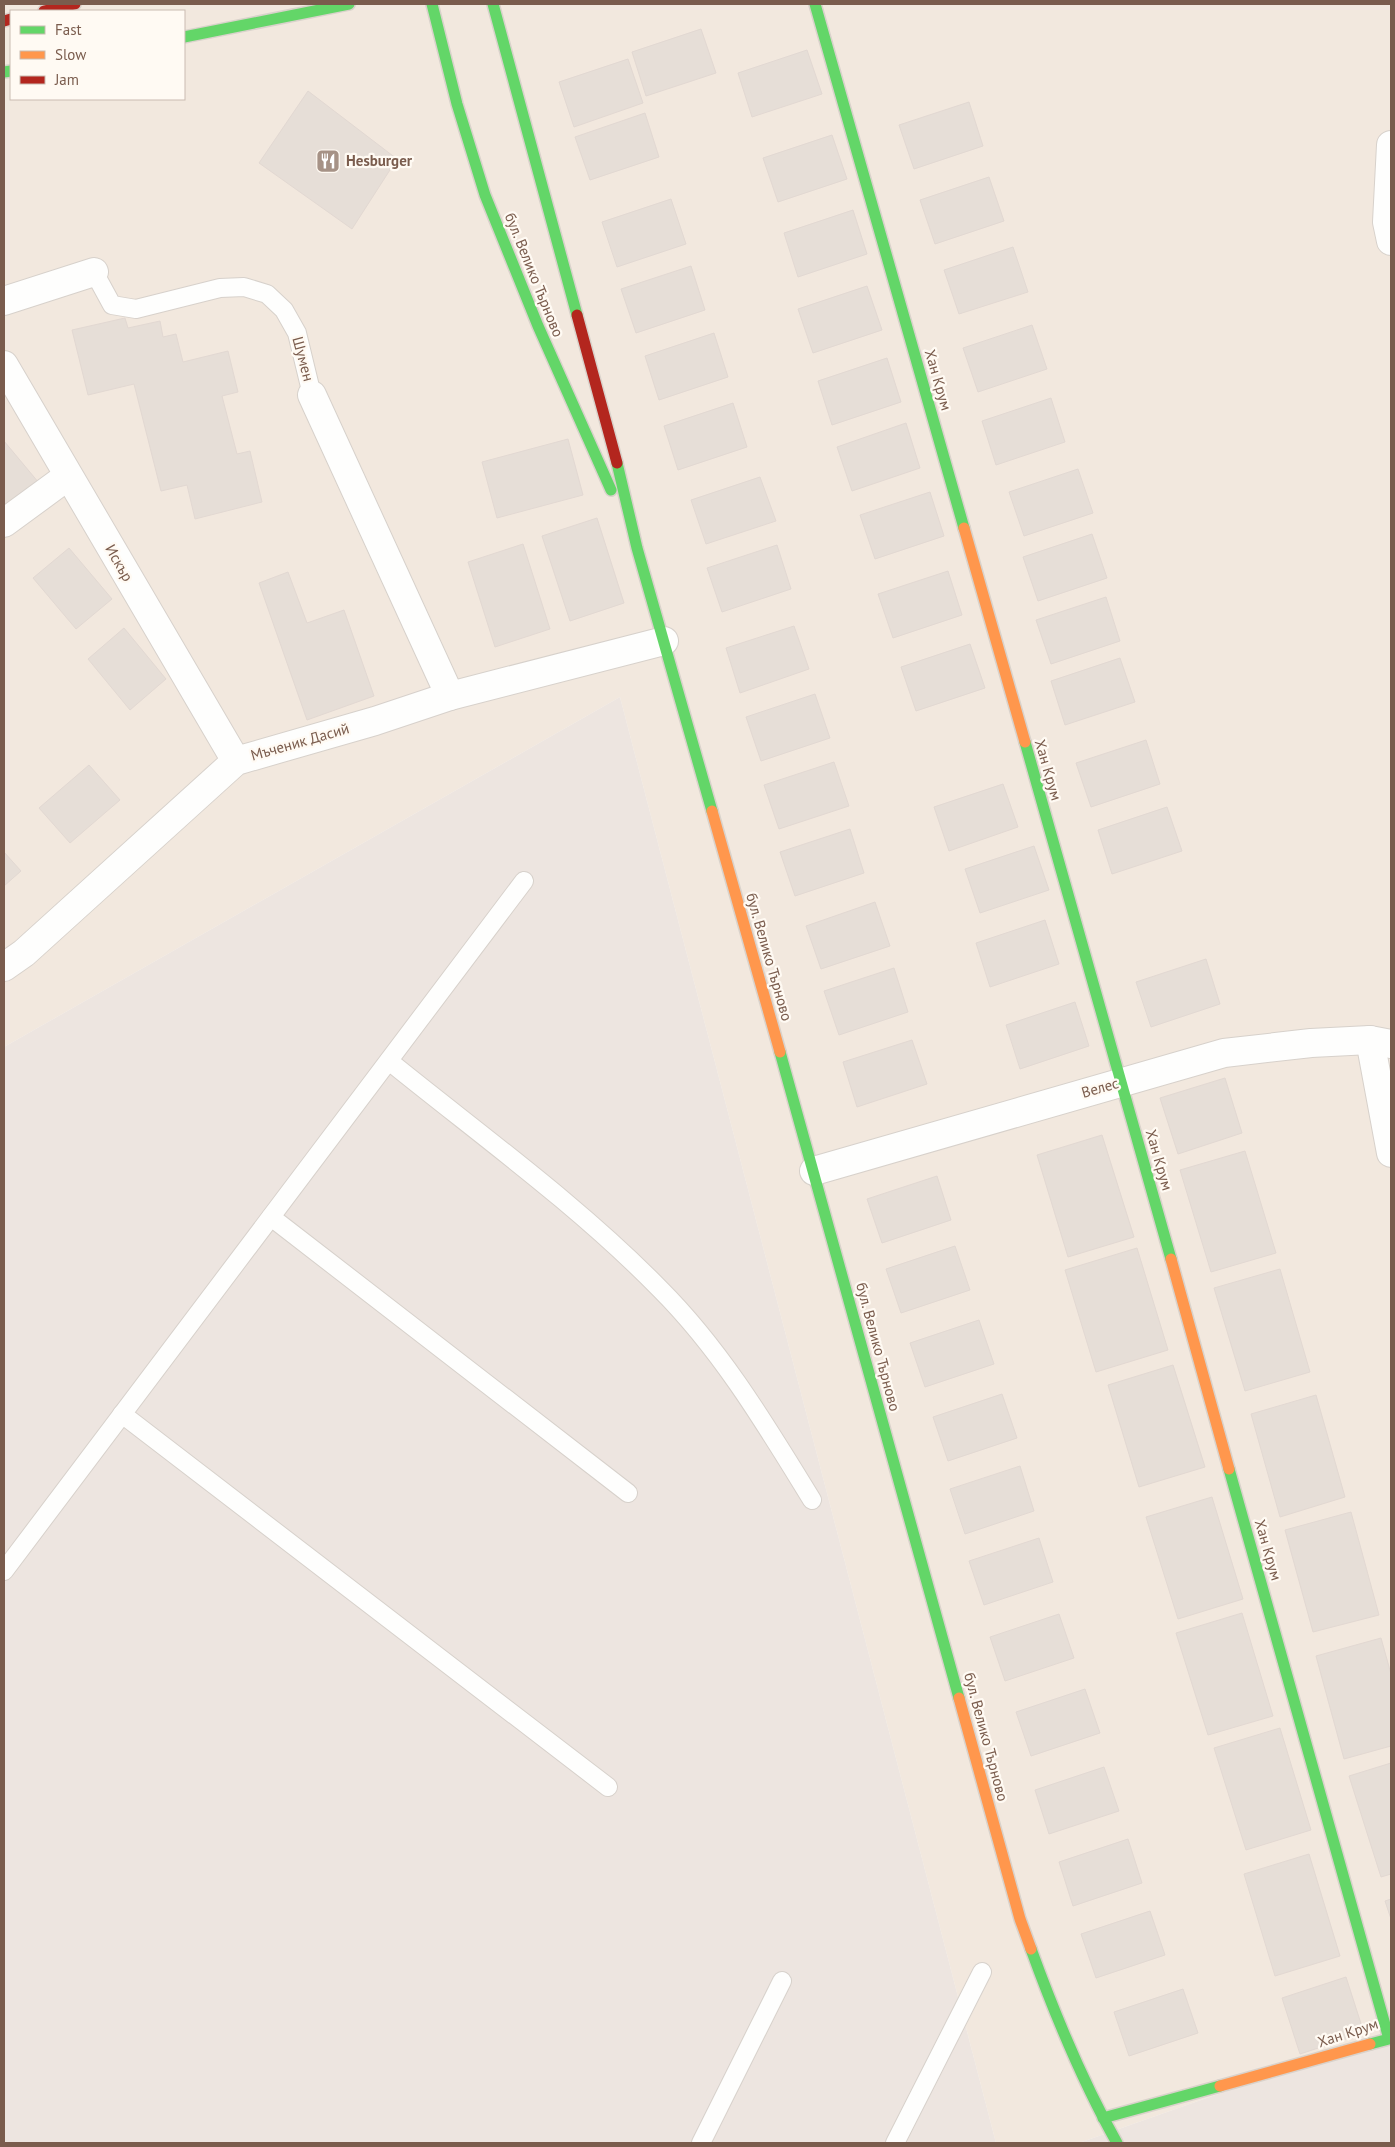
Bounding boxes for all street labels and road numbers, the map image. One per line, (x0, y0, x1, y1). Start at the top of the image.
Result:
street label: бул. Велико Търново (501, 210, 568, 340)
street label: Шумен (288, 334, 319, 383)
street label: Хан Крум (921, 347, 956, 413)
street label: Искър (101, 541, 138, 585)
street label: Мъченик Дасий (248, 718, 351, 765)
street label: Хан Крум (1031, 737, 1066, 803)
street label: бул. Велико Търново (742, 891, 797, 1023)
street label: Велес (1079, 1073, 1121, 1102)
street label: Хан Крум (1142, 1127, 1177, 1193)
street label: бул. Велико Търново (852, 1280, 905, 1413)
street label: Хан Крум (1251, 1517, 1286, 1583)
street label: бул. Велико Търново (960, 1670, 1013, 1803)
street label: Хан Крум (1315, 2014, 1381, 2051)

